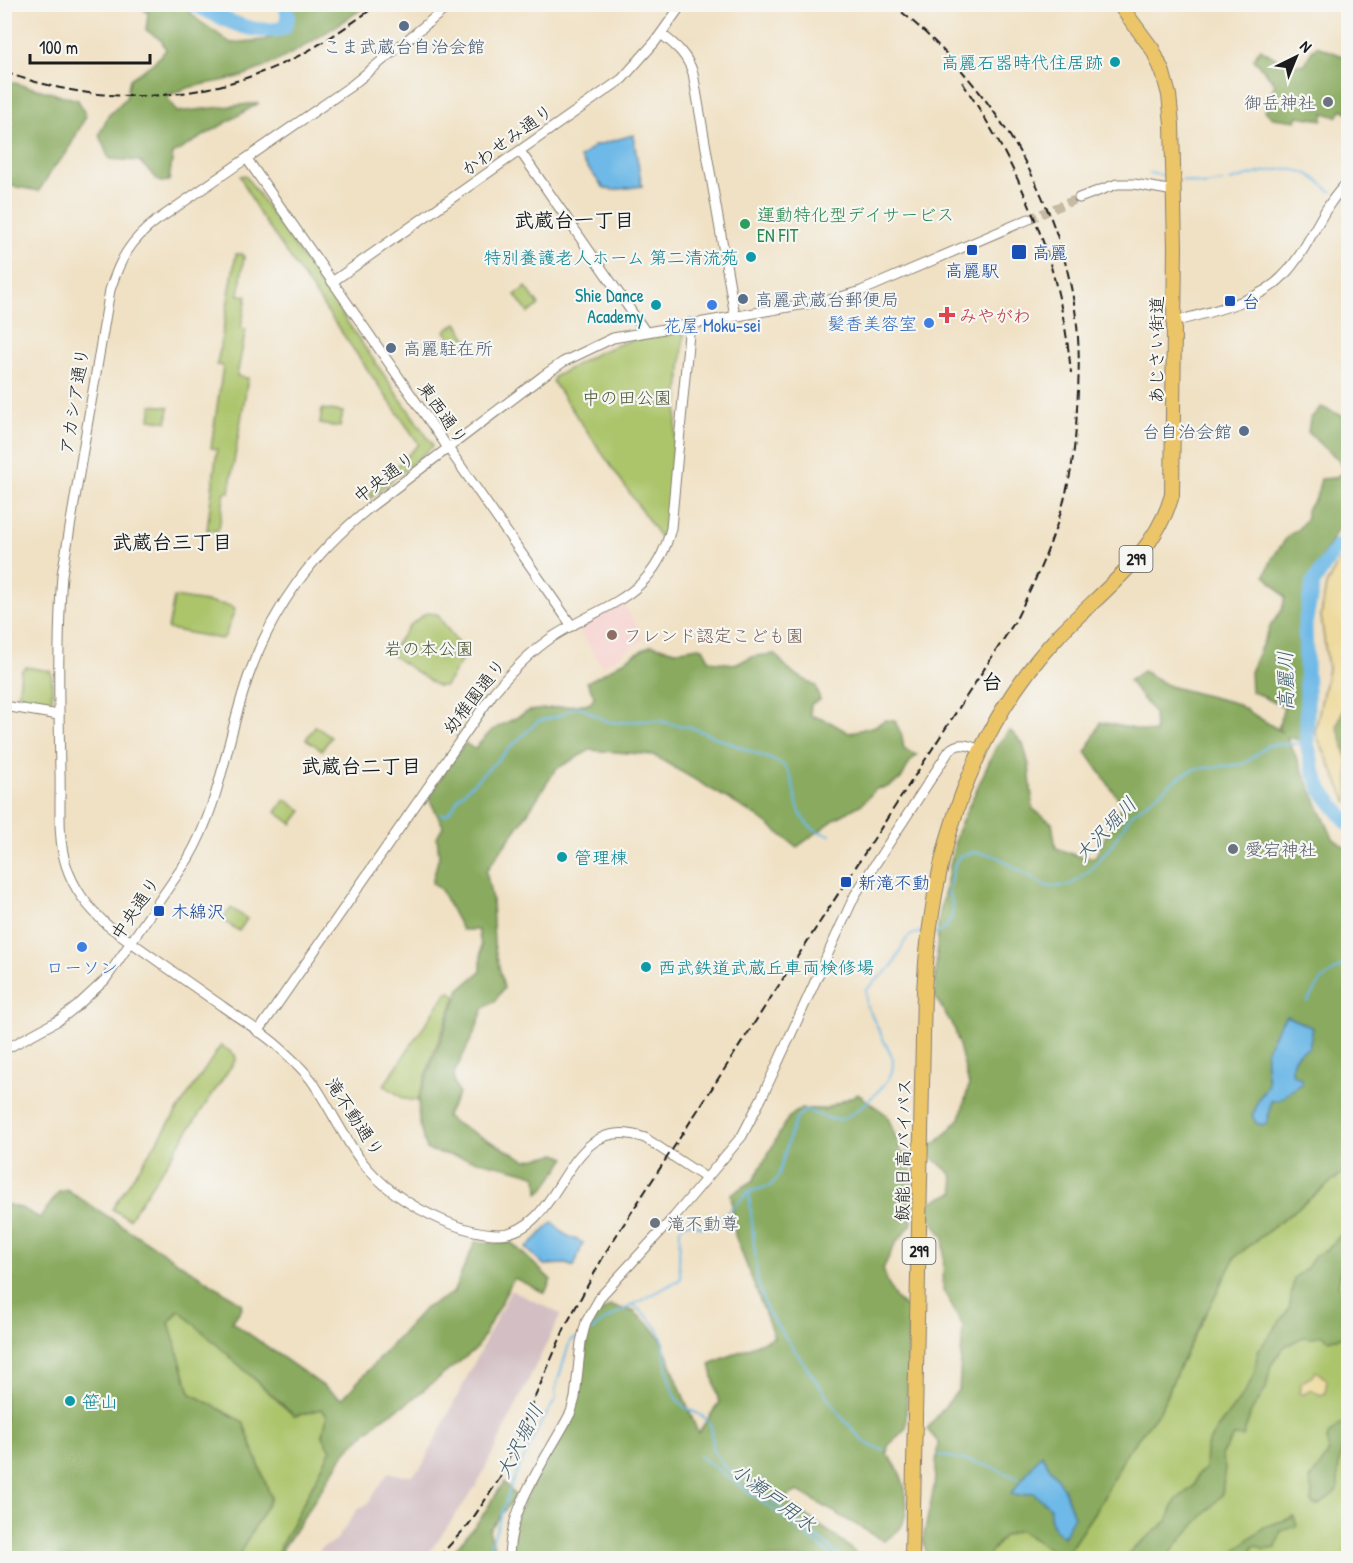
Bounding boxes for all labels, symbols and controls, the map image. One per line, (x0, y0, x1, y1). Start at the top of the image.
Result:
marker: こま武蔵台自治会館 (397, 19, 411, 33)
scale bar (30, 27, 150, 65)
north arrow (1266, 27, 1326, 87)
place label: こま武蔵台自治会館 (323, 34, 485, 59)
text: 100 m (39, 35, 78, 60)
text: N (1296, 35, 1317, 57)
place label: 高麗石器時代住居跡 (941, 50, 1103, 75)
marker: 高麗石器時代住居跡 (1108, 55, 1122, 69)
place label: 御岳神社 (1244, 90, 1316, 115)
marker: 御岳神社 (1321, 95, 1335, 109)
street label: かわせみ通り (456, 98, 558, 182)
place label: 運動特化型デイサービス EN FIT (757, 202, 954, 248)
district label: 武蔵台一丁目 (514, 206, 634, 233)
marker: 運動特化型デイサービス EN FIT (738, 217, 752, 231)
place label: 高麗 (1032, 240, 1068, 265)
marker: 高麗駅 (965, 243, 979, 257)
marker: 高麗 (1010, 243, 1028, 261)
place label: 特別養護老人ホーム 第二清流苑 (484, 245, 739, 270)
marker: 特別養護老人ホーム 第二清流苑 (744, 250, 758, 264)
place label: 高麗駅 (945, 258, 999, 283)
place label: Shie Dance Academy (575, 283, 644, 329)
place label: 高麗武蔵台郵便局 (755, 287, 899, 312)
place label: 台 (1242, 289, 1260, 314)
marker: 高麗武蔵台郵便局 (736, 292, 750, 306)
marker: 台 (1223, 294, 1237, 308)
street label: あじさい街道 (1144, 296, 1169, 404)
marker: Shie Dance Academy (649, 298, 663, 312)
marker: 花屋 Moku-sei (705, 298, 719, 312)
place label: みやがわ (959, 303, 1031, 328)
marker: みやがわ (940, 308, 954, 322)
place label: 髪香美容室 (827, 311, 917, 336)
place label: 花屋 Moku-sei (663, 313, 761, 338)
marker: 髪香美容室 (922, 316, 936, 330)
place label: 高麗駐在所 (403, 336, 493, 361)
marker: 高麗駐在所 (384, 341, 398, 355)
street label: アカシア通り (53, 346, 95, 456)
street label: 東西通り (412, 376, 474, 450)
park label: 中の田公園 (582, 385, 672, 410)
place label: 台自治会館 (1142, 419, 1232, 444)
marker: 台自治会館 (1237, 424, 1251, 438)
street label: 中央通り (348, 445, 420, 509)
district label: 武蔵台三丁目 (112, 528, 232, 555)
road number: 299 (1120, 546, 1152, 572)
place label: フレンド認定こども園 (624, 623, 804, 648)
marker: フレンド認定こども園 (605, 628, 619, 642)
park label: 岩の本公園 (384, 636, 474, 661)
water label: 高麗川 (1271, 651, 1299, 711)
street label: 幼稚園通り (436, 653, 512, 739)
district label: 台 (982, 667, 1003, 696)
district label: 武蔵台二丁目 (301, 752, 421, 779)
water label: 大沢堀川 (1068, 791, 1142, 867)
place label: 愛宕神社 (1245, 837, 1317, 862)
marker: 愛宕神社 (1226, 842, 1240, 856)
place label: 管理棟 (574, 845, 628, 870)
marker: 管理棟 (555, 850, 569, 864)
place label: 新滝不動 (858, 870, 930, 895)
street label: 中央通り (105, 871, 165, 945)
marker: 新滝不動 (839, 875, 853, 889)
place label: 木綿沢 (171, 899, 225, 924)
marker: 木綿沢 (152, 904, 166, 918)
marker: ローソン (75, 940, 89, 954)
place label: ローソン (46, 955, 118, 980)
place label: 西武鉄道武蔵丘車両検修場 (658, 955, 874, 980)
marker: 西武鉄道武蔵丘車両検修場 (639, 960, 653, 974)
street label: 滝不動通り (320, 1072, 390, 1162)
street label: 飯能日高バイパス (889, 1078, 917, 1222)
place label: 滝不動尊 (667, 1211, 739, 1236)
marker: 滝不動尊 (648, 1216, 662, 1230)
road number: 299 (902, 1238, 936, 1264)
place label: 笹山 (82, 1389, 118, 1414)
marker: 笹山 (63, 1394, 77, 1408)
water label: 大沢堀川 (489, 1399, 549, 1483)
water label: 小瀬戸用水 (726, 1456, 822, 1538)

